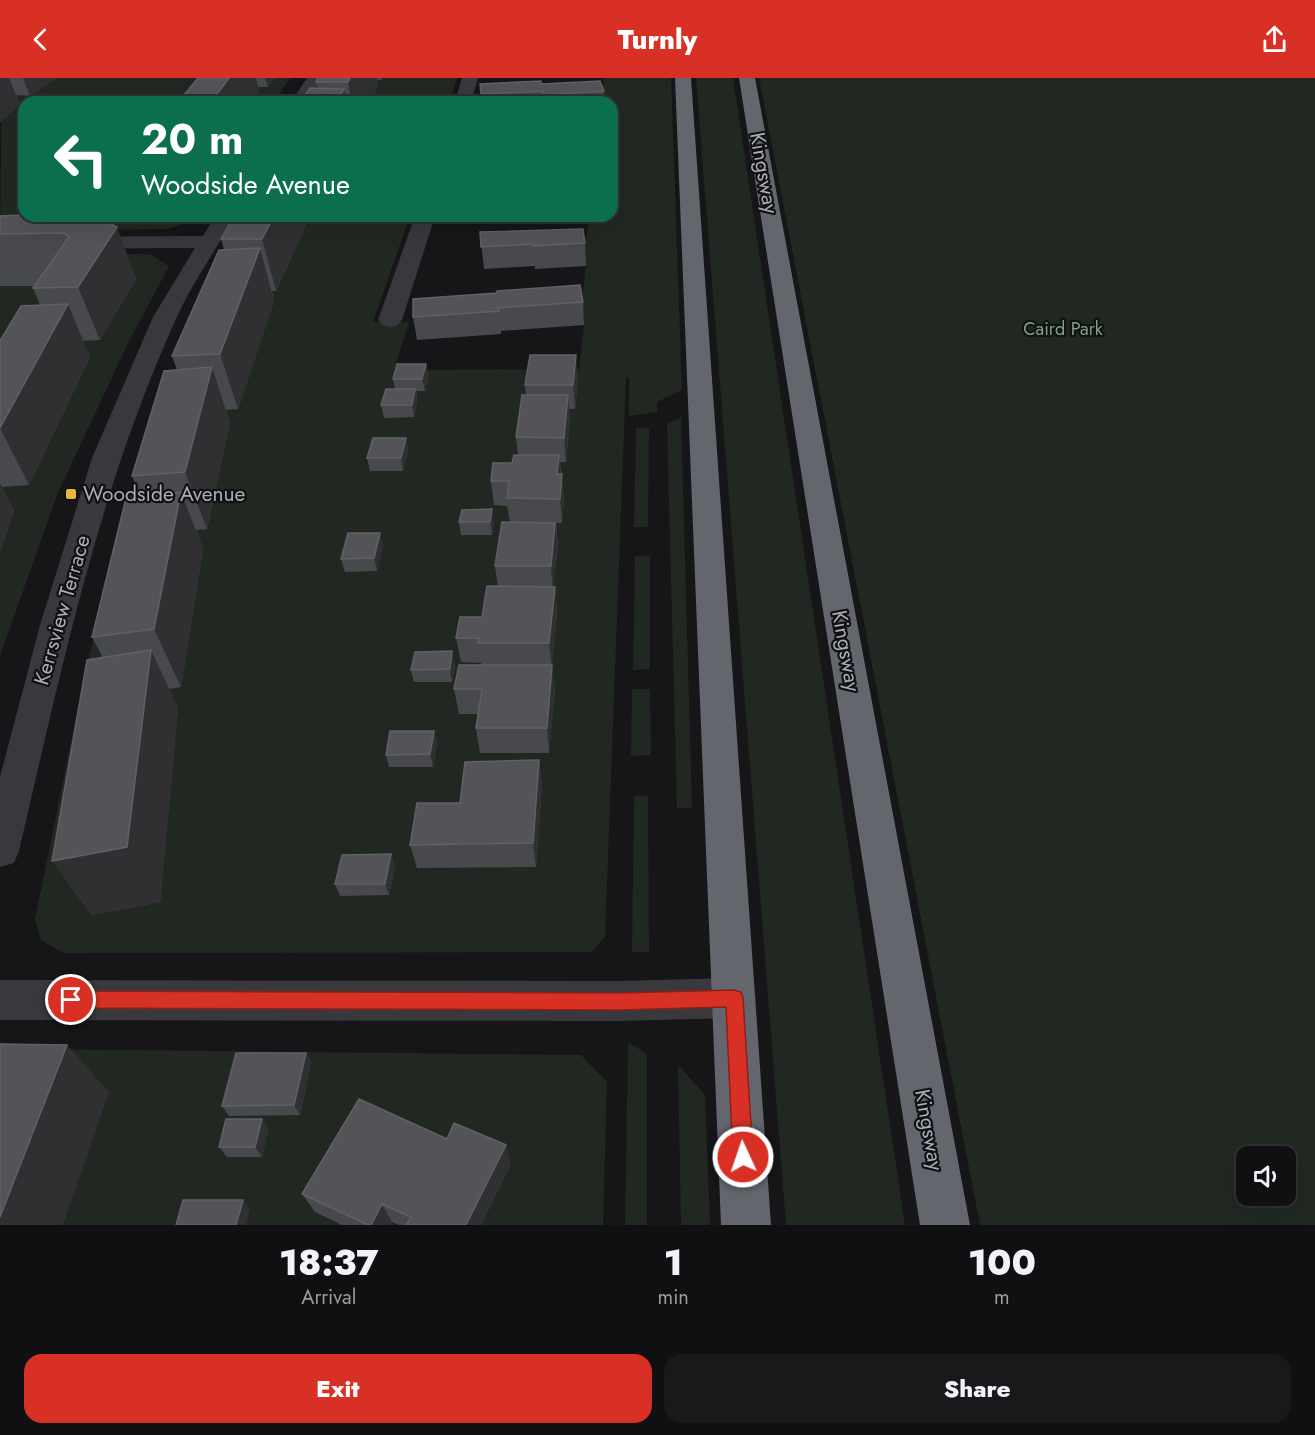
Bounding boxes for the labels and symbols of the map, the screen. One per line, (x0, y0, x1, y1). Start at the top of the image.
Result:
street label: Kingsway (742, 130, 786, 217)
park label: Caird Park (1023, 316, 1103, 342)
place label: Woodside Avenue (83, 479, 246, 509)
marker: Woodside Avenue (64, 487, 78, 501)
street label: Kerrsview Terrace (26, 531, 98, 688)
street label: Kingsway (824, 608, 868, 695)
pin (45, 974, 96, 1025)
street label: Kingsway (907, 1087, 951, 1174)
position arrow (711, 1125, 775, 1189)

